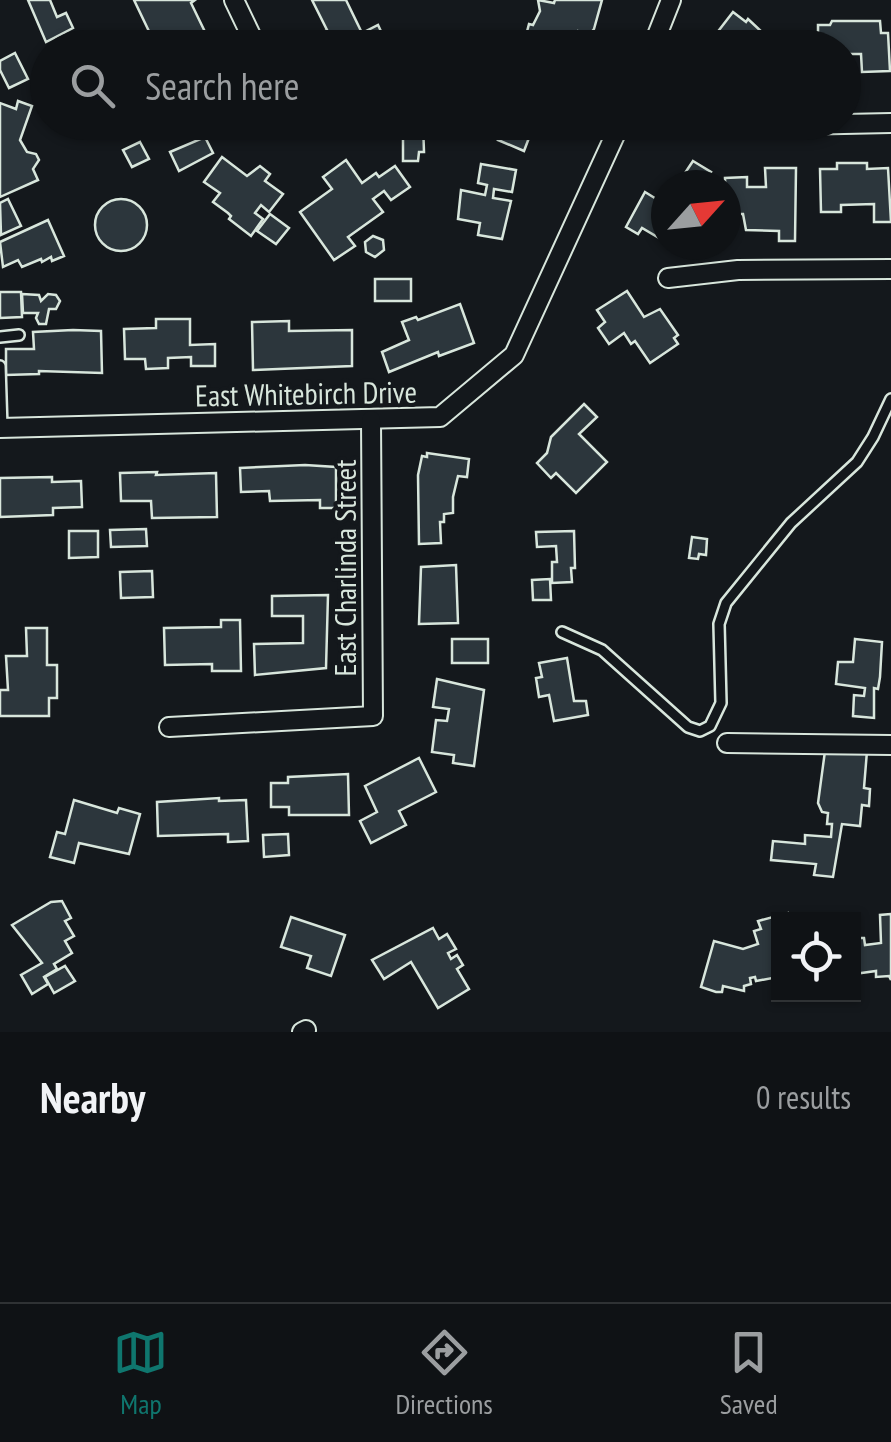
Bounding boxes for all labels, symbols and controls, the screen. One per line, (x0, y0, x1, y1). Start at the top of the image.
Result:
search box (30, 30, 861, 140)
icon: search (65, 58, 120, 113)
text: Search here (145, 61, 299, 110)
north arrow (651, 170, 741, 260)
street label: East Whitebirch Drive (195, 372, 417, 414)
street label: East Charlinda Street (325, 459, 364, 676)
map controls (771, 912, 861, 1002)
button: locate (771, 912, 861, 1002)
text: Nearby (40, 1070, 145, 1125)
text: 0 results (756, 1076, 851, 1118)
tab: Map (113, 1325, 168, 1422)
tab: Directions (395, 1325, 493, 1422)
tab: Saved (720, 1325, 778, 1422)

